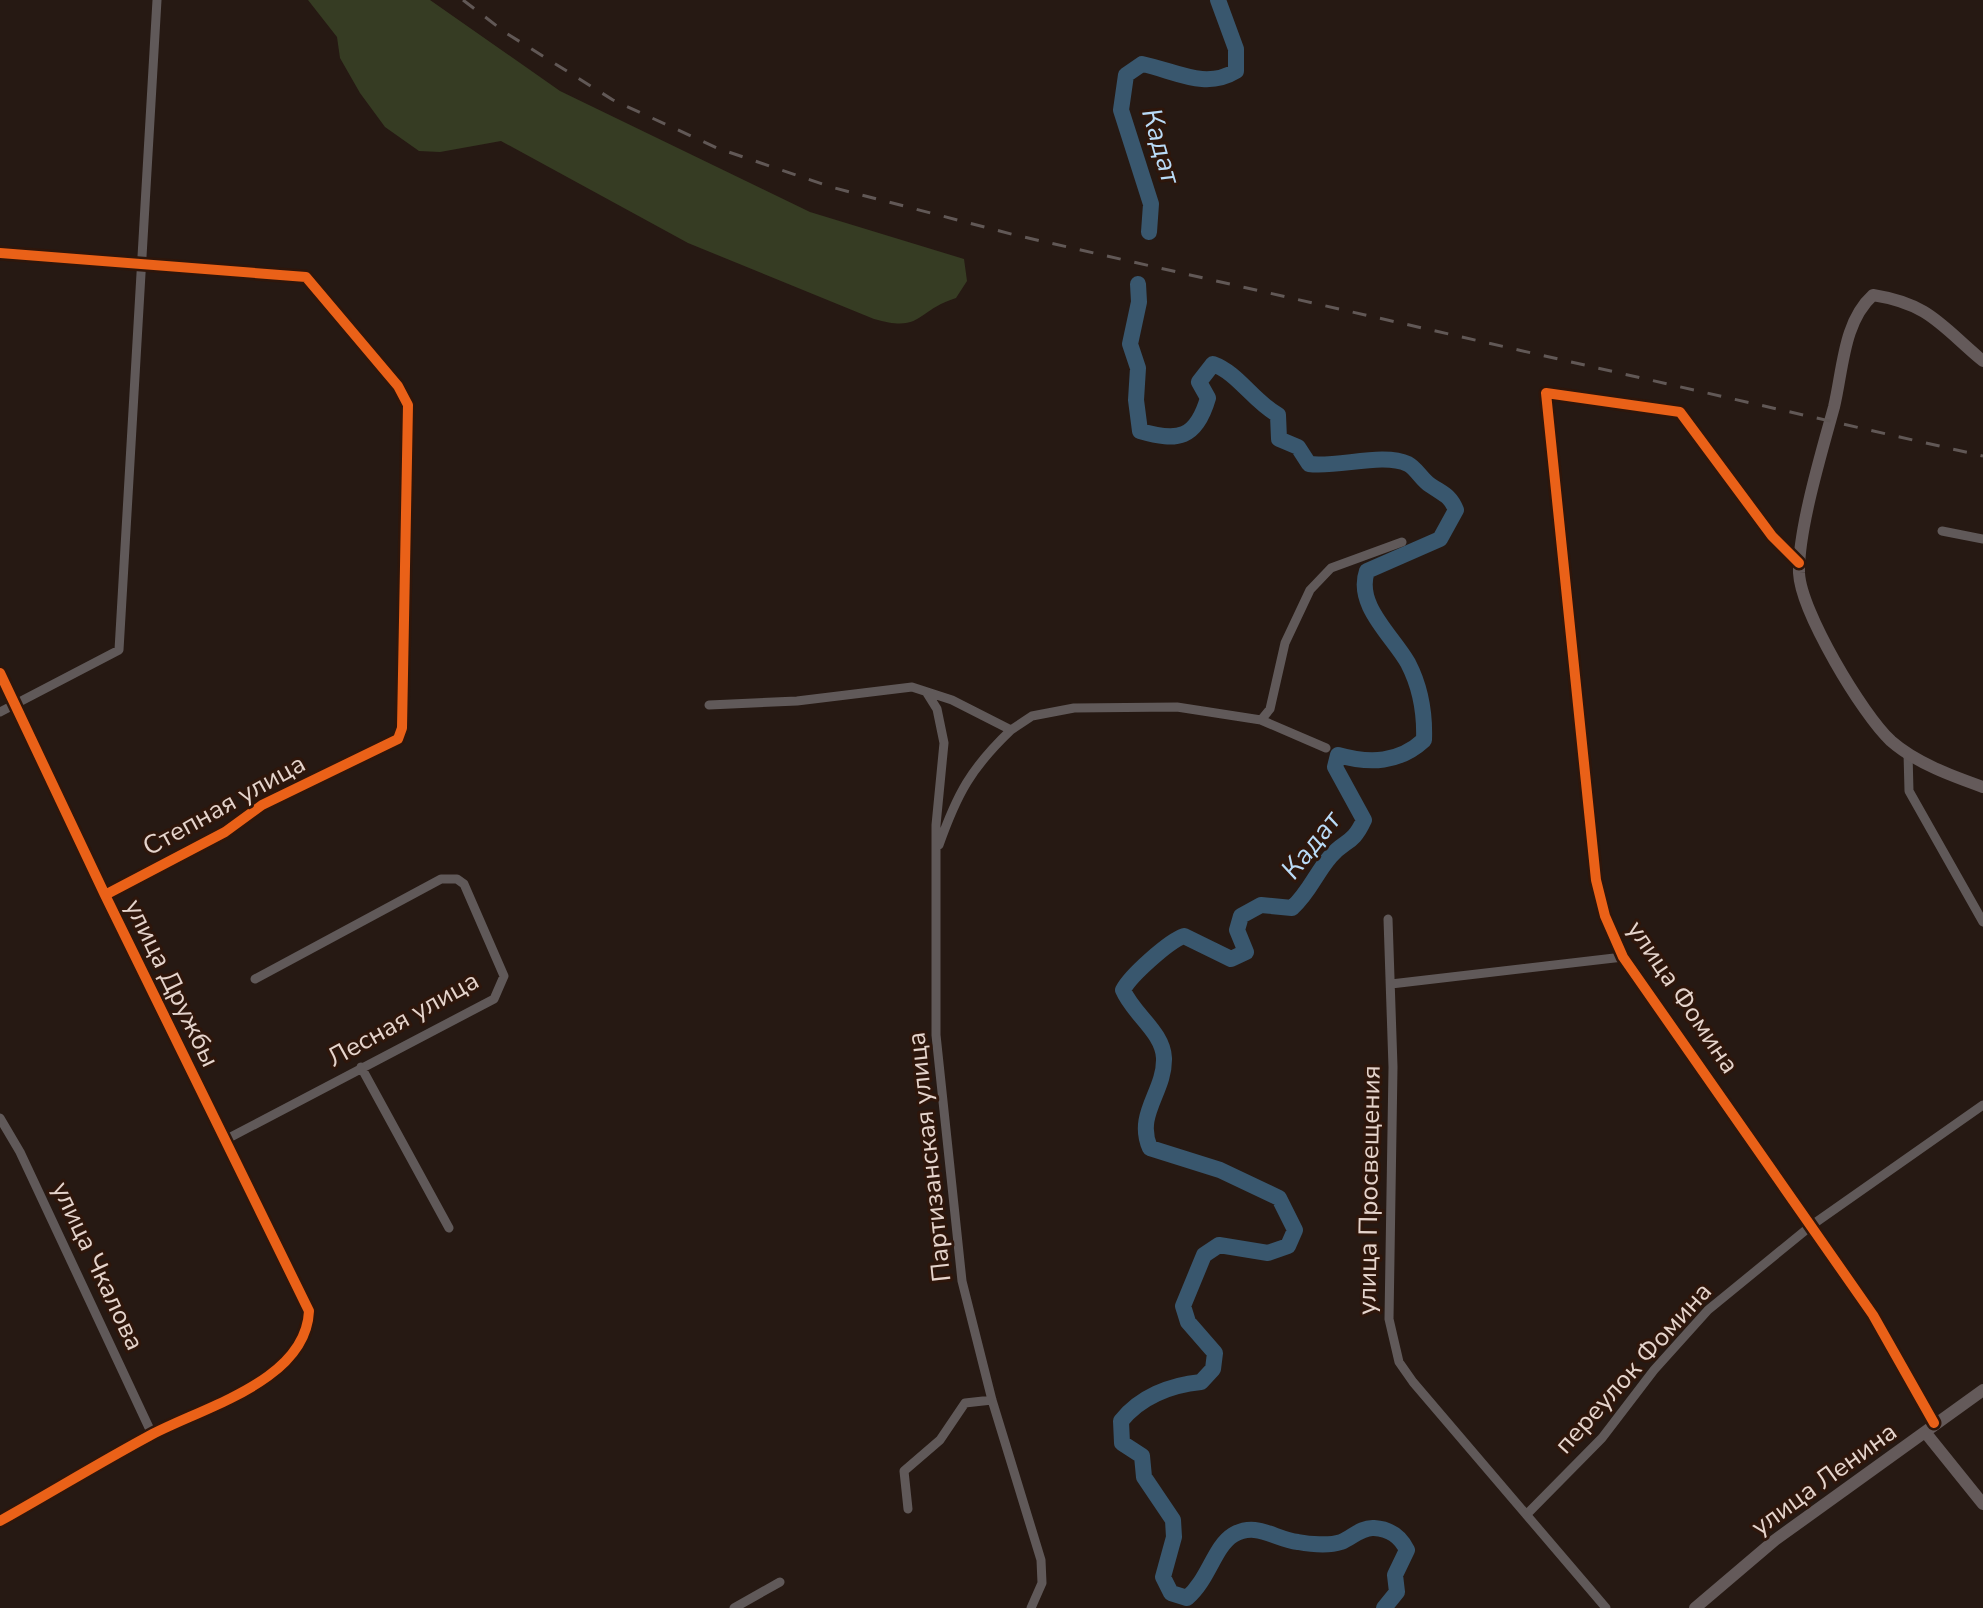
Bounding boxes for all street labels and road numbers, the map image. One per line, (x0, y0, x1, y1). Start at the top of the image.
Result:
street label: Степная улица (136, 746, 312, 864)
street label: улица Дружбы (116, 893, 228, 1073)
street label: улица Фомина (1619, 914, 1747, 1080)
street label: Лесная улица (321, 963, 485, 1075)
street label: Партизанская улица (898, 1030, 960, 1284)
street label: улица Просвещения (1349, 1065, 1389, 1315)
street label: улица Чкалова (44, 1176, 152, 1356)
street label: переулок Фомина (1546, 1275, 1720, 1461)
street label: улица Ленина (1744, 1414, 1904, 1544)

